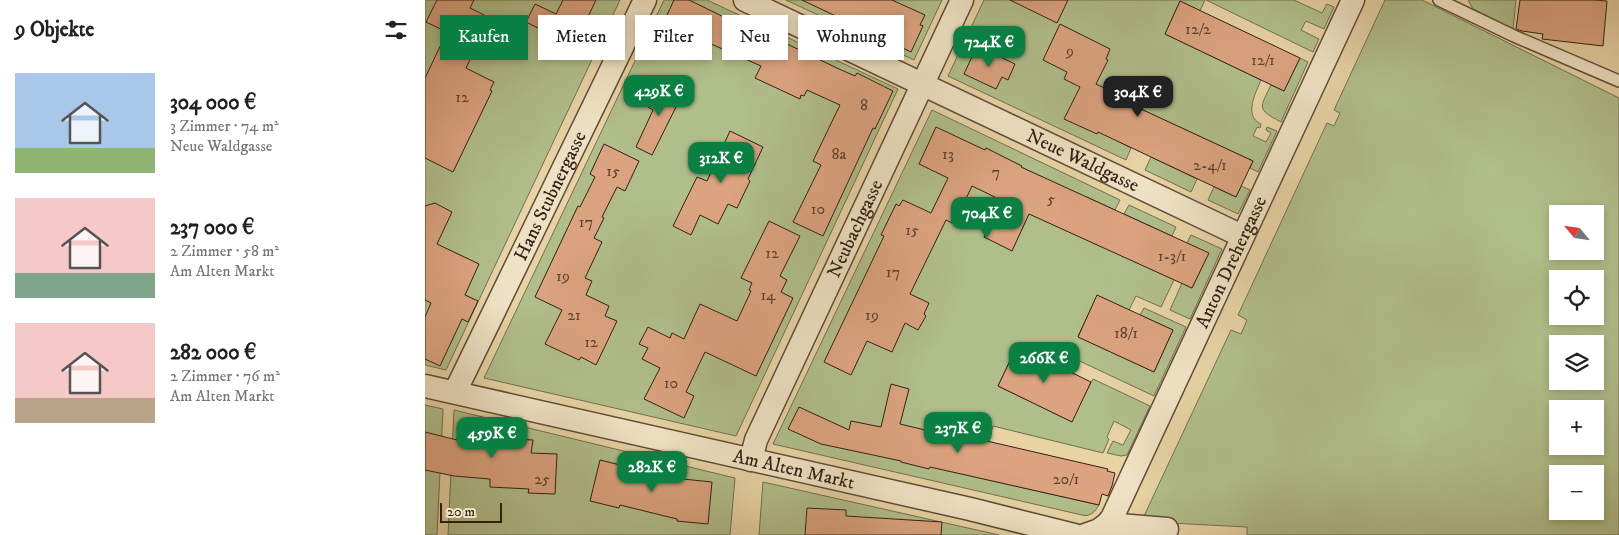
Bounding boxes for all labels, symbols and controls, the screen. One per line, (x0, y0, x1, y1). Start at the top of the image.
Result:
chip: Kaufen (440, 15, 528, 60)
chip: Mieten (538, 15, 625, 60)
chip: Filter (635, 15, 712, 60)
chip: Neu (722, 15, 788, 60)
chip: Wohnung (798, 15, 904, 60)
icon: filters (382, 16, 410, 44)
text: 9 Objekte (15, 17, 94, 43)
house number: 12/2 (1185, 19, 1211, 39)
pin: 724K € (948, 26, 1030, 68)
text: 724K € (964, 32, 1014, 52)
house number: 9 (1065, 41, 1074, 61)
house number: 12/1 (1251, 50, 1275, 70)
pin: 429K € (618, 74, 700, 117)
pin: 304K € (1097, 76, 1179, 118)
text: 429K € (634, 81, 684, 101)
text: 304K € (1114, 82, 1162, 102)
house number: 12 (455, 87, 469, 107)
text: 304 000 € (170, 90, 256, 116)
icon: home (55, 93, 115, 153)
house number: 8 (860, 95, 868, 115)
text: 3 Zimmer · 74 m² (170, 116, 279, 136)
street label: Neue Waldgasse (1023, 124, 1143, 197)
street label: Hans Stubnergasse (509, 127, 591, 264)
text: Neue Waldgasse (170, 136, 272, 156)
pin: 312K € (680, 142, 762, 184)
house number: 8a (832, 144, 847, 164)
house number: 13 (942, 144, 954, 164)
text: 312K € (699, 148, 743, 168)
house number: 2-4/1 (1193, 155, 1227, 175)
house number: 15 (606, 161, 620, 181)
house number: 7 (992, 162, 1000, 182)
street label: Neubachgasse (822, 176, 888, 281)
house number: 5 (1047, 189, 1055, 209)
street label: Anton Drehergasse (1190, 192, 1272, 332)
pin: 704K € (946, 196, 1028, 239)
house number: 10 (811, 199, 825, 219)
text: 704K € (962, 203, 1012, 223)
north arrow (1549, 205, 1604, 260)
map controls (1549, 205, 1604, 520)
house number: 17 (579, 212, 593, 232)
text: 237 000 € (170, 215, 254, 241)
icon: home (55, 218, 115, 278)
house number: 15 (905, 220, 919, 240)
text: 2 Zimmer · 58 m² (170, 241, 279, 261)
house number: 12 (765, 243, 779, 263)
house number: 1-3/1 (1158, 246, 1186, 266)
text: Am Alten Markt (170, 261, 274, 281)
house number: 17 (886, 262, 900, 282)
house number: 19 (556, 266, 570, 286)
button: locate (1549, 270, 1604, 325)
house number: 14 (760, 285, 776, 305)
house number: 21 (567, 305, 581, 325)
house number: 19 (865, 305, 879, 325)
house number: 18/1 (1114, 323, 1138, 343)
house number: 12 (584, 332, 598, 352)
button: layers (1549, 335, 1604, 390)
text: 282 000 € (170, 340, 256, 366)
pin: 266K € (1003, 342, 1085, 384)
icon: home (55, 343, 115, 403)
text: 266K € (1020, 348, 1068, 368)
text: 2 Zimmer · 76 m² (170, 366, 280, 386)
house number: 10 (664, 373, 678, 393)
text: Am Alten Markt (170, 386, 274, 406)
button: + (1549, 400, 1604, 455)
pin: 237K € (917, 412, 999, 454)
pin: 459K € (451, 416, 533, 459)
text: 237K € (935, 418, 981, 438)
text: 459K € (467, 423, 517, 443)
street label: Am Alten Markt (731, 444, 857, 494)
pin: 282K € (611, 450, 693, 493)
text: 282K € (628, 457, 676, 477)
button: − (1549, 465, 1604, 520)
house number: 25 (534, 469, 550, 489)
house number: 20/1 (1053, 469, 1079, 489)
scale bar (440, 500, 503, 523)
text: 20 m (447, 503, 475, 521)

